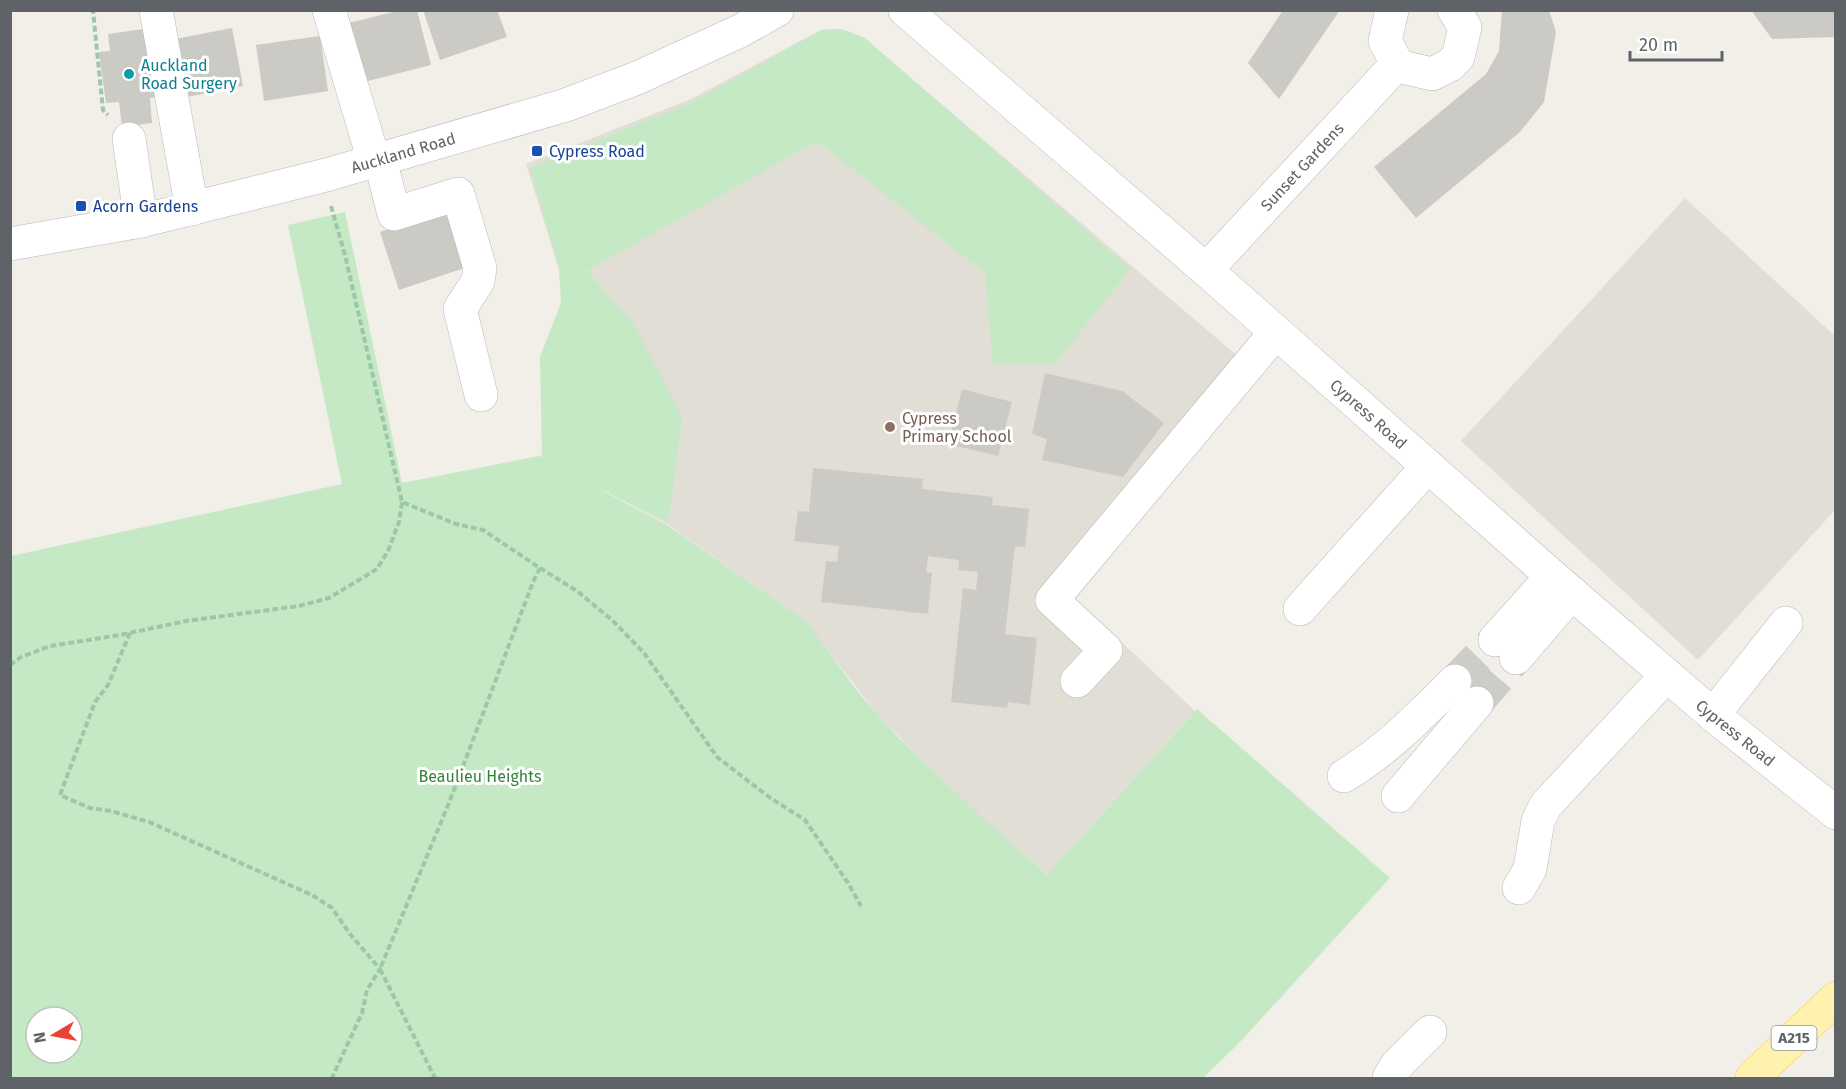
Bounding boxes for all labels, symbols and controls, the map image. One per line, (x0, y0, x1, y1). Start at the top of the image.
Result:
scale bar (1630, 24, 1722, 62)
text: 20 m (1639, 34, 1678, 56)
place label: Auckland Road Surgery (141, 56, 237, 93)
marker: Auckland Road Surgery (122, 67, 136, 81)
street label: Sunset Gardens (1257, 119, 1348, 215)
street label: Auckland Road (349, 129, 458, 177)
place label: Cypress Road (549, 142, 645, 161)
marker: Cypress Road (530, 144, 544, 158)
place label: Acorn Gardens (93, 197, 198, 216)
marker: Acorn Gardens (74, 199, 88, 213)
street label: Cypress Road (1326, 375, 1411, 453)
place label: Cypress Primary School (902, 409, 1012, 446)
marker: Cypress Primary School (883, 420, 897, 434)
street label: Cypress Road (1692, 696, 1779, 771)
park label: Beaulieu Heights (419, 767, 541, 786)
north arrow (24, 1005, 84, 1065)
road number: A215 (1772, 1026, 1816, 1050)
text: N (29, 1031, 50, 1044)

